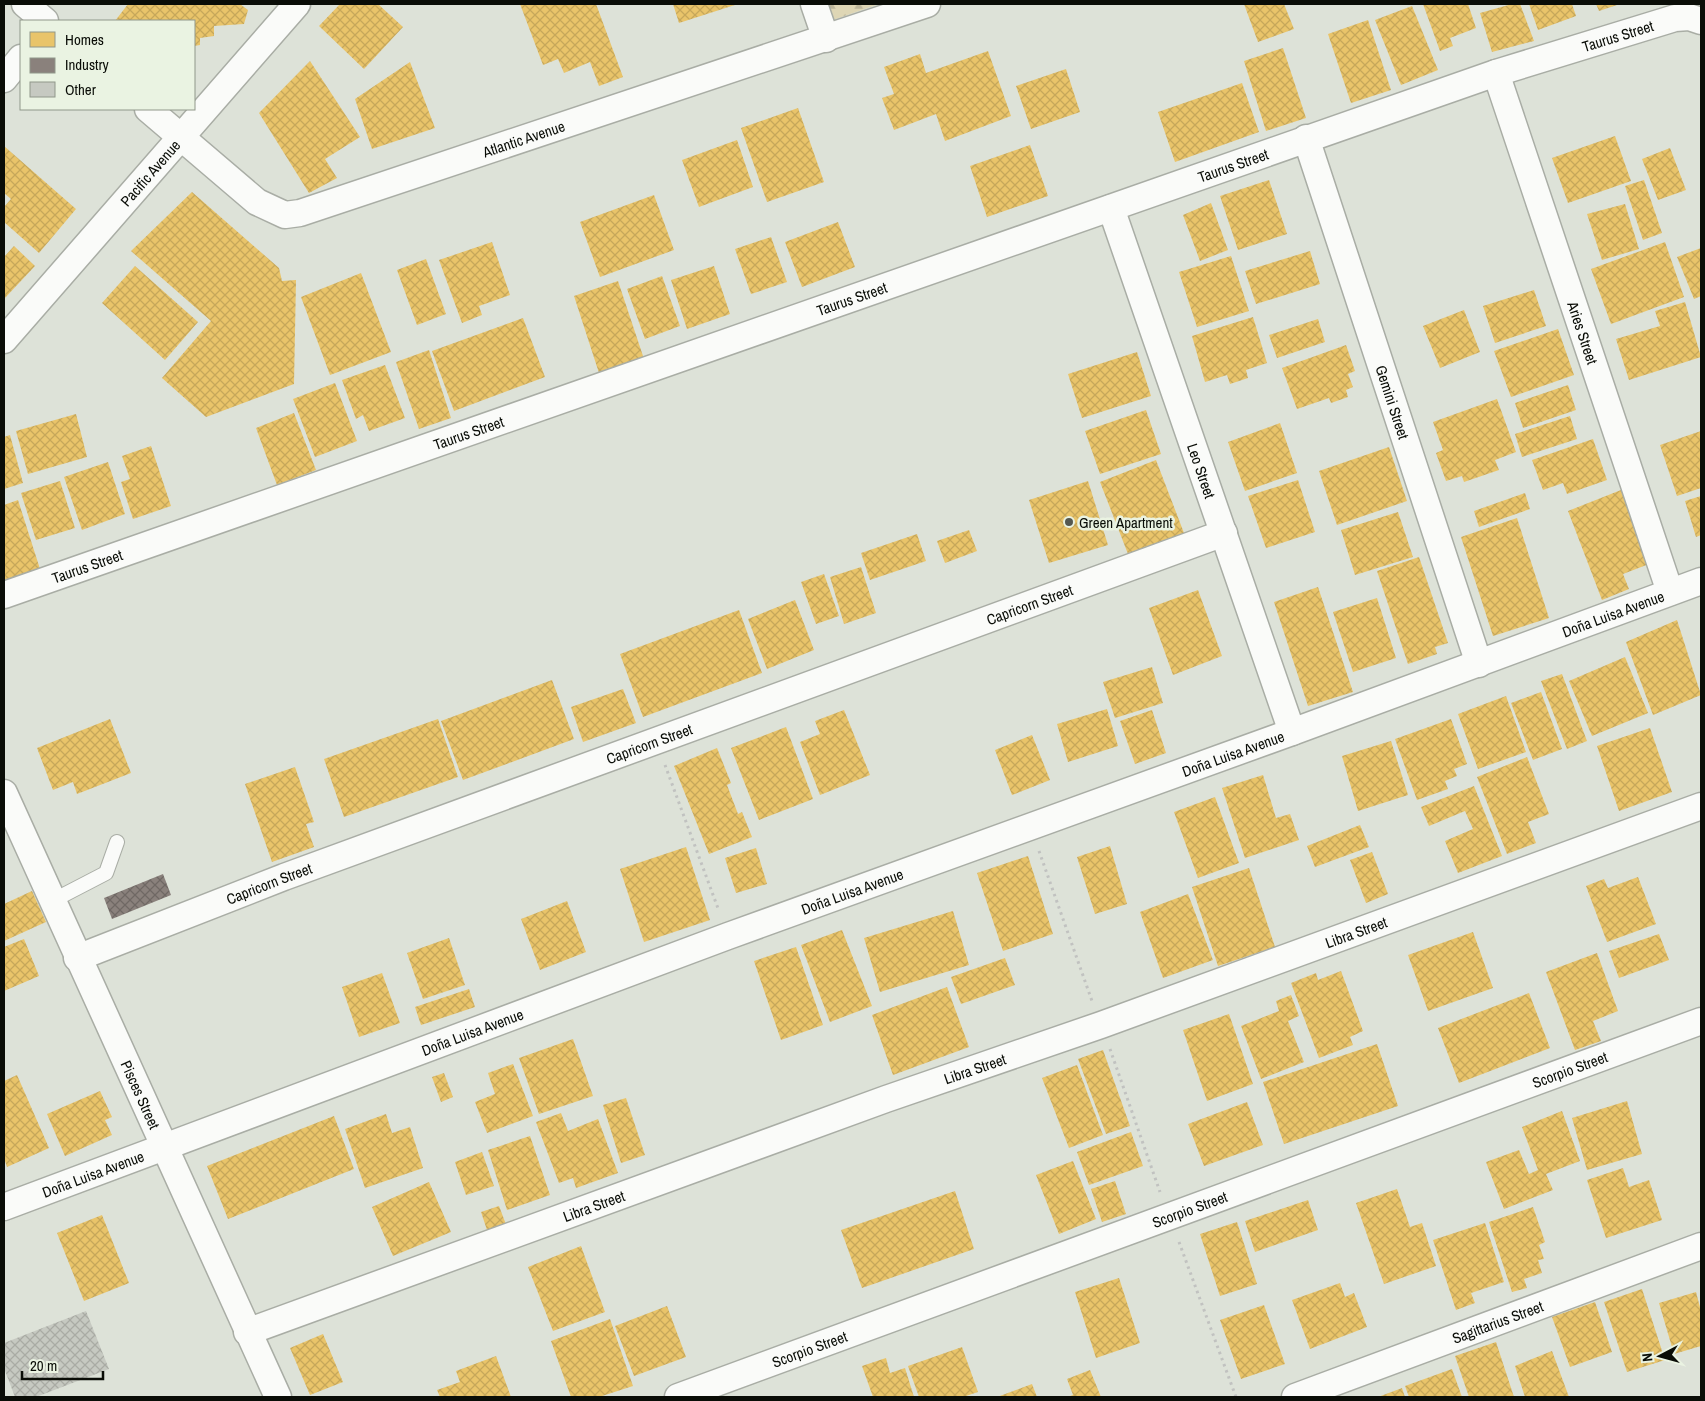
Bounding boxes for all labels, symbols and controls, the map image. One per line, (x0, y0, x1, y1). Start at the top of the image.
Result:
street label: Taurus Street (1580, 15, 1656, 56)
legend (20, 20, 195, 110)
text: Homes (65, 29, 104, 50)
text: Industry (65, 54, 110, 75)
text: Other (65, 79, 96, 100)
street label: Atlantic Avenue (479, 115, 568, 162)
street label: Pacific Avenue (115, 135, 185, 210)
street label: Taurus Street (1195, 143, 1272, 187)
street label: Taurus Street (813, 276, 890, 320)
street label: Aries Street (1562, 298, 1604, 368)
street label: Gemini Street (1371, 362, 1415, 442)
street label: Taurus Street (430, 410, 507, 455)
street label: Leo Street (1183, 440, 1221, 502)
place label: Green Apartment (1079, 512, 1173, 533)
marker: Green Apartment (1063, 516, 1075, 528)
street label: Taurus Street (49, 544, 126, 588)
street label: Capricorn Street (983, 579, 1076, 630)
street label: Doña Luisa Avenue (1559, 585, 1667, 642)
street label: Capricorn Street (603, 718, 696, 769)
street label: Doña Luisa Avenue (1179, 725, 1287, 781)
street label: Capricorn Street (223, 857, 315, 909)
street label: Doña Luisa Avenue (798, 863, 906, 919)
street label: Libra Street (1322, 911, 1390, 953)
street label: Doña Luisa Avenue (418, 1003, 526, 1060)
street label: Scorpio Street (1529, 1046, 1611, 1093)
street label: Libra Street (941, 1048, 1009, 1089)
street label: Pisces Street (116, 1057, 166, 1133)
street label: Doña Luisa Avenue (39, 1145, 147, 1202)
street label: Libra Street (560, 1185, 628, 1226)
street label: Scorpio Street (1149, 1185, 1231, 1232)
street label: Sagittarius Street (1449, 1295, 1547, 1348)
street label: Scorpio Street (769, 1325, 851, 1372)
north arrow (1635, 1331, 1685, 1381)
scale bar (22, 1348, 104, 1380)
text: N (1638, 1352, 1656, 1362)
text: 20 m (30, 1355, 57, 1376)

